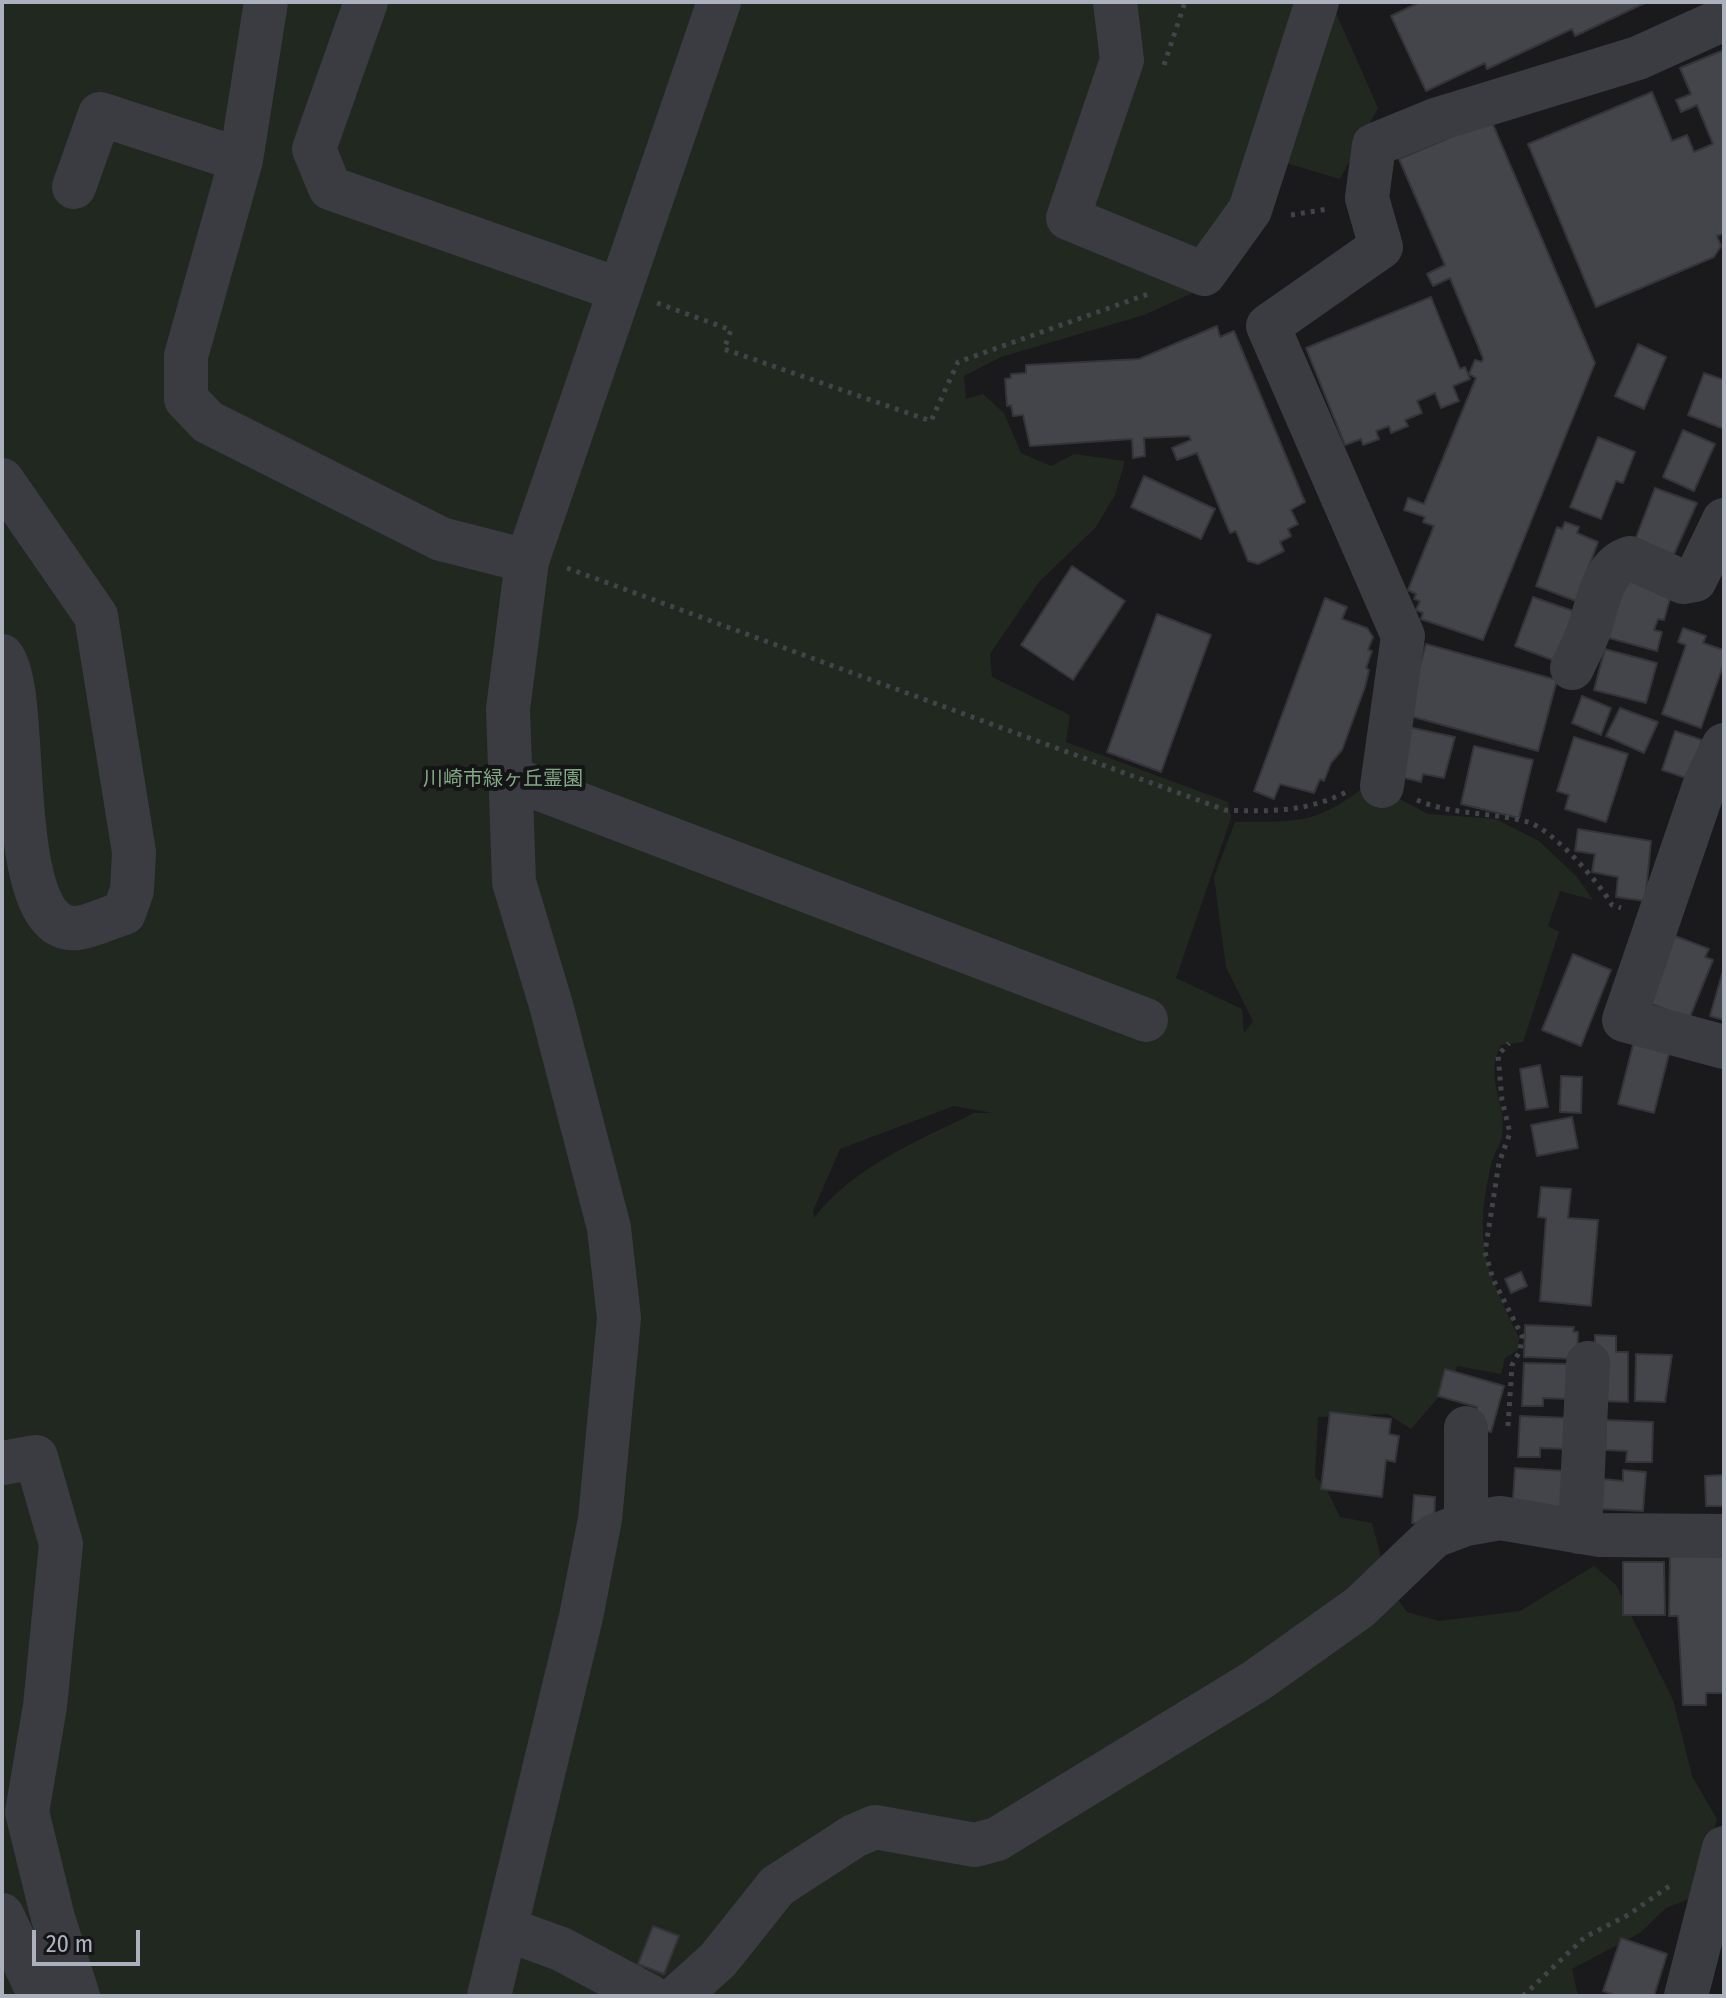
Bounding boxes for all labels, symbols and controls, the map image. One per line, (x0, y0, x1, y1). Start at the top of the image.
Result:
park label: 川崎市緑ヶ丘霊園 (423, 767, 583, 791)
scale bar (36, 1914, 144, 1964)
text: 20 m (46, 1930, 93, 1958)

